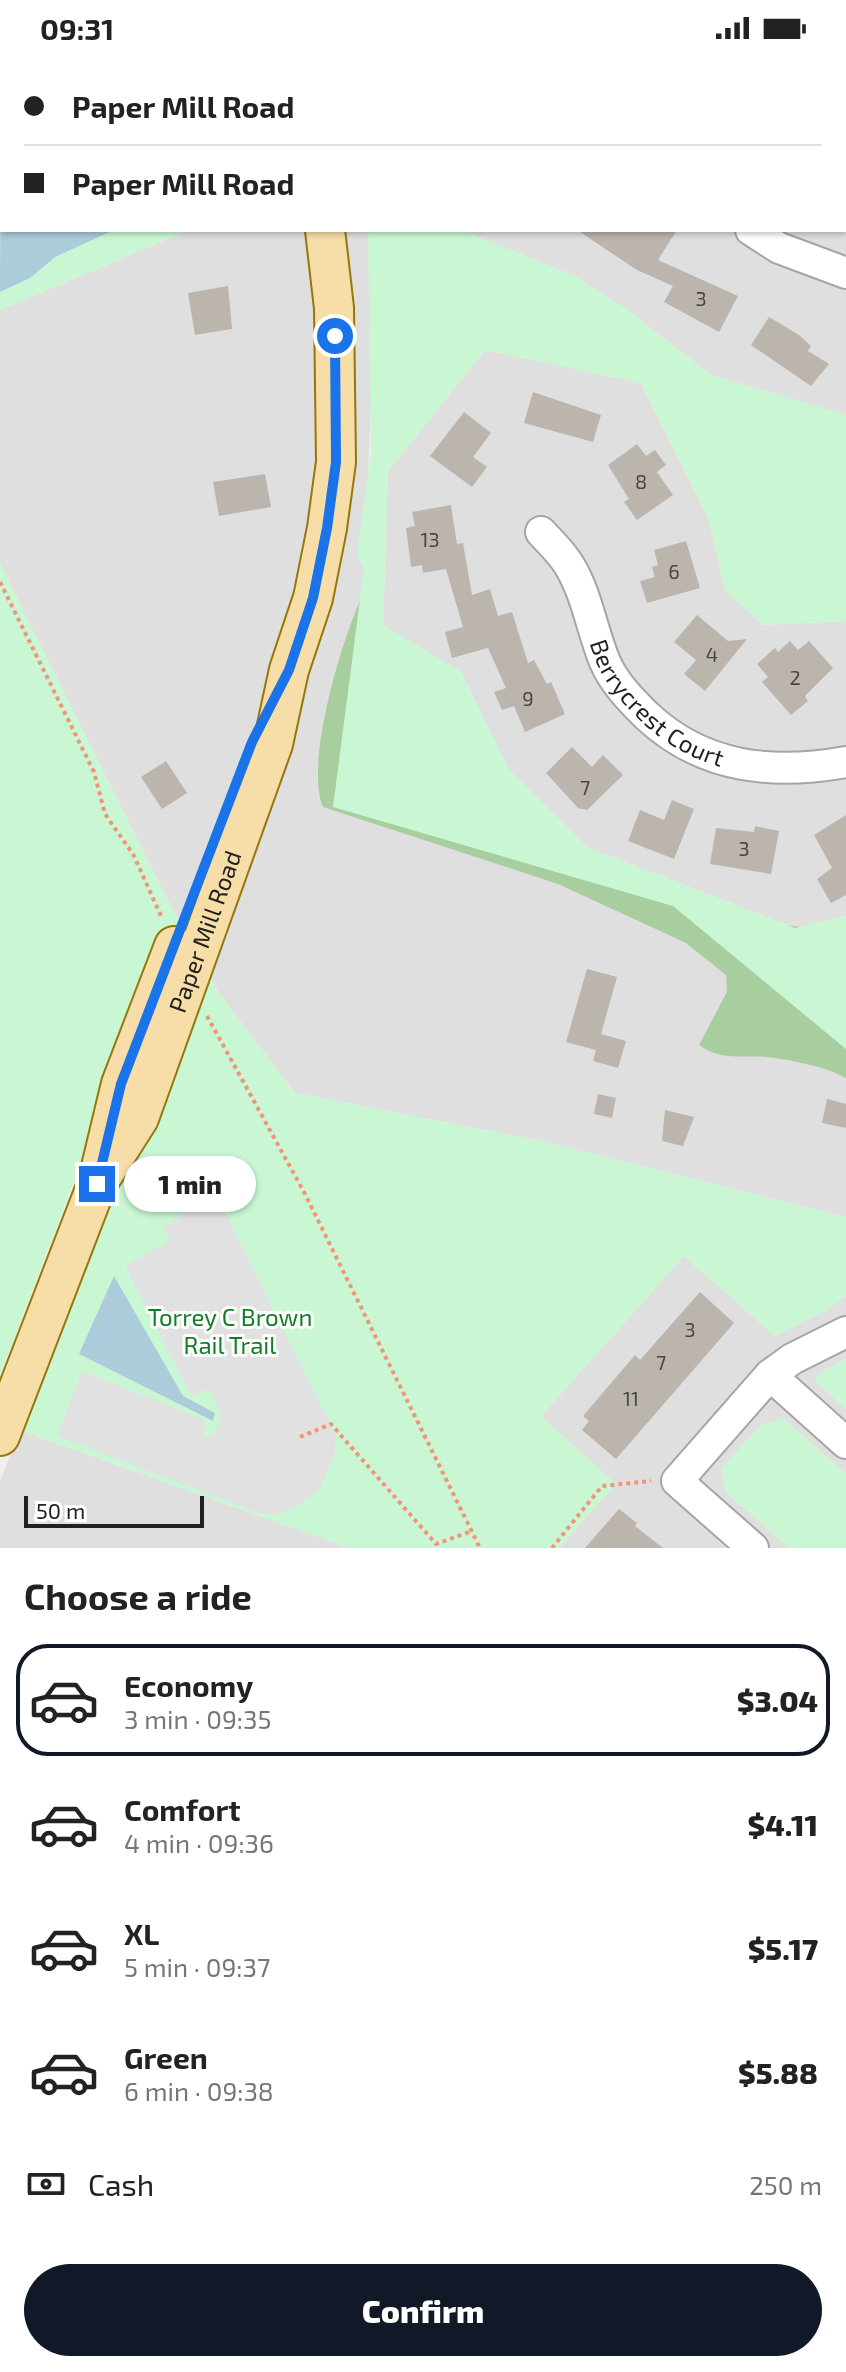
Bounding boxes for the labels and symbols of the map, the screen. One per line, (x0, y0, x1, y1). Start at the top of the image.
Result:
house number: 3 (695, 286, 707, 310)
route start (317, 318, 353, 354)
house number: 8 (635, 469, 647, 493)
house number: 13 (420, 527, 440, 551)
house number: 6 (668, 559, 680, 583)
street label: Berrycrest Court (585, 635, 728, 772)
house number: 4 (706, 642, 718, 666)
house number: 2 (789, 665, 801, 689)
house number: 9 (522, 686, 534, 710)
house number: 7 (580, 775, 590, 799)
house number: 3 (738, 836, 750, 860)
street label: Paper Mill Road (162, 846, 247, 1016)
callout: 1 min (125, 1156, 257, 1212)
route end (79, 1166, 115, 1202)
park label: Torrey C Brown Rail Trail (148, 1302, 312, 1359)
house number: 3 (684, 1317, 696, 1341)
house number: 7 (656, 1350, 666, 1374)
house number: 11 (623, 1386, 639, 1410)
scale bar (24, 1492, 204, 1528)

